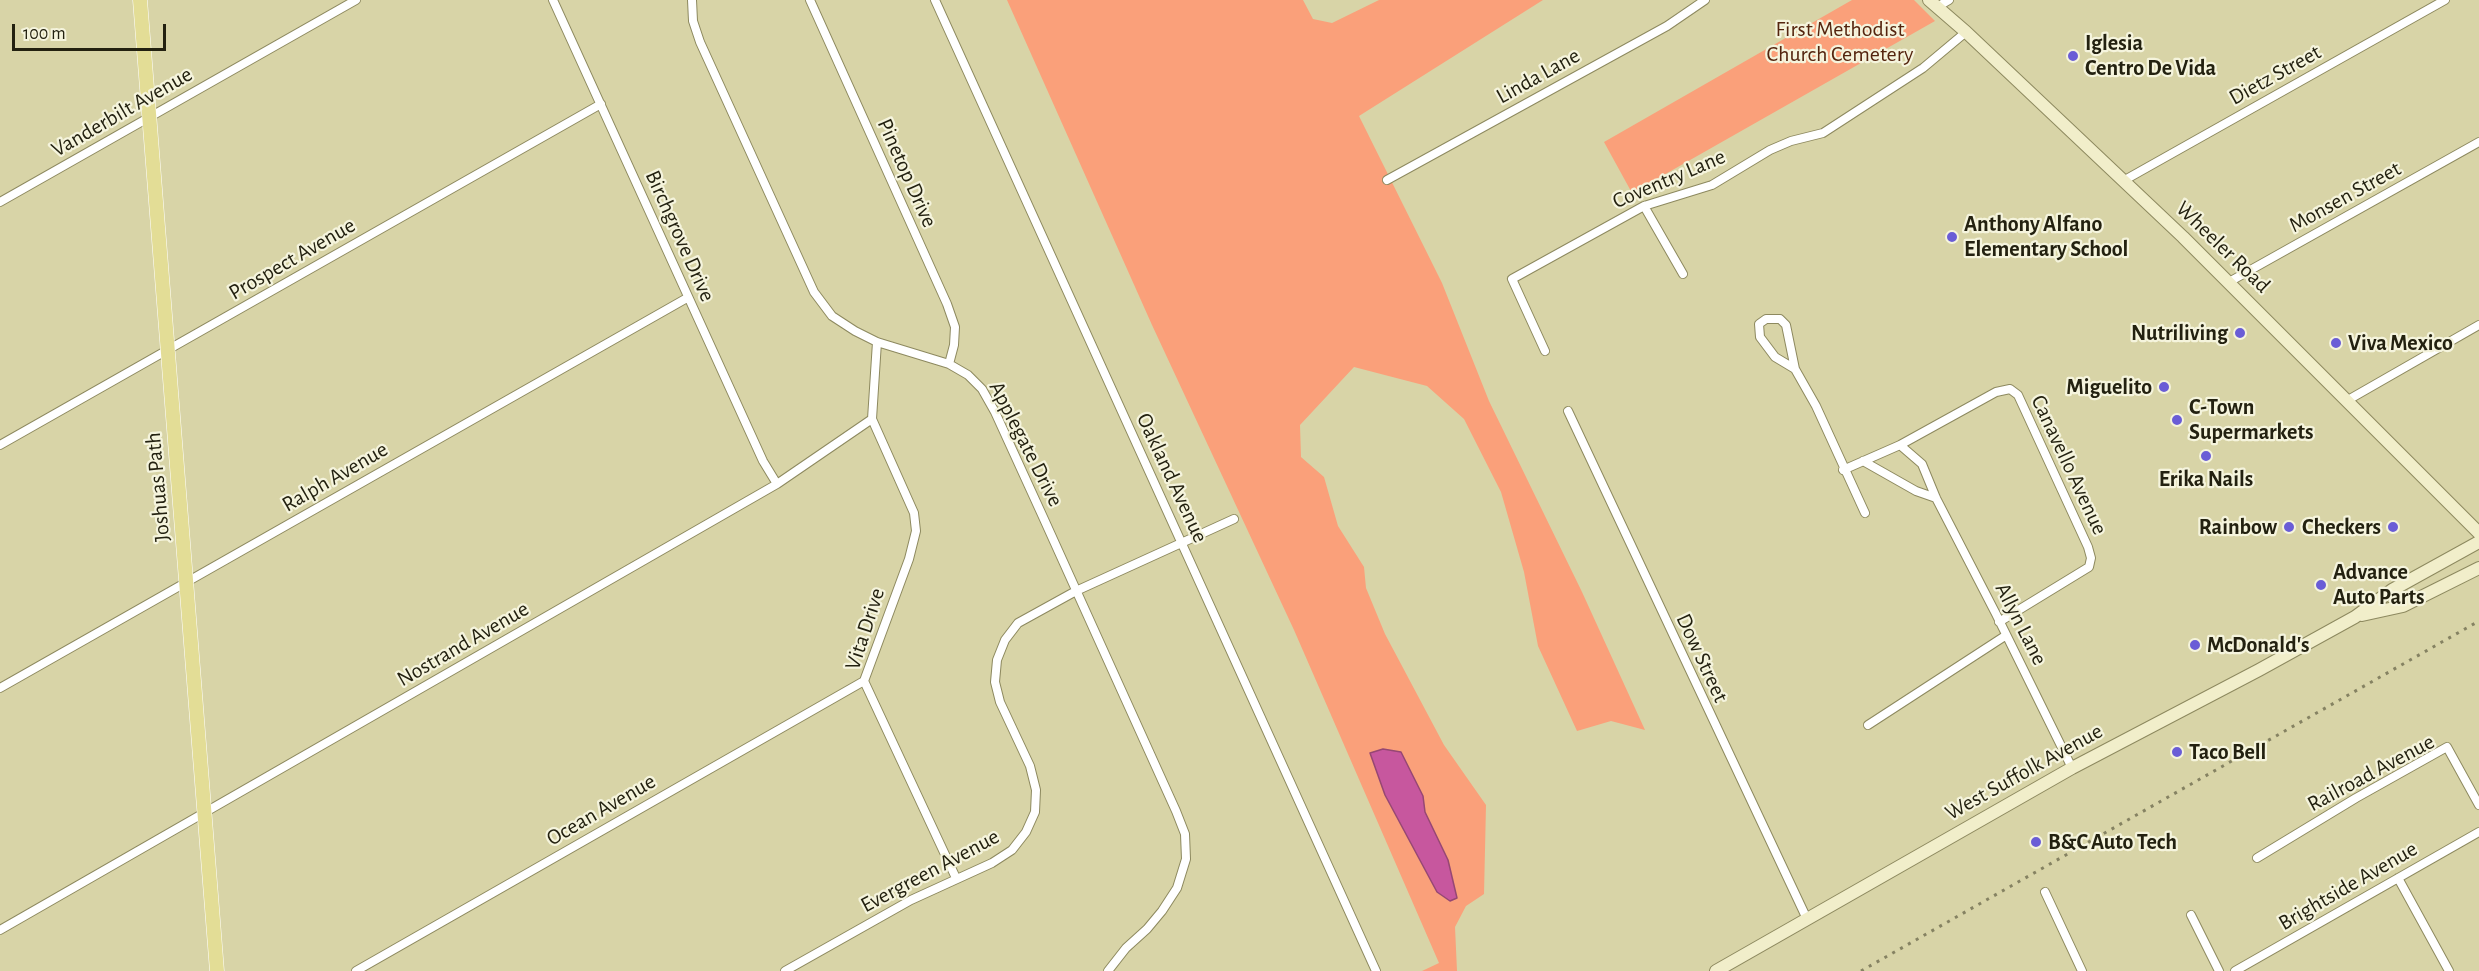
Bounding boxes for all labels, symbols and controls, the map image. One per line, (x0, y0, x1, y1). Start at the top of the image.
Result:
scale bar (15, 12, 170, 50)
park label: First Methodist Church Cemetery (1766, 16, 1914, 68)
text: 100 m (23, 25, 66, 43)
place label: Iglesia Centro De Vida (2085, 30, 2216, 82)
street label: Dietz Street (2224, 39, 2326, 111)
street label: Linda Lane (1492, 42, 1584, 110)
marker: Iglesia Centro De Vida (2066, 49, 2080, 63)
street label: Vanderbilt Avenue (47, 61, 197, 163)
street label: Pinetop Drive (871, 114, 943, 232)
street label: Coventry Lane (1609, 143, 1729, 215)
street label: Monsen Street (2284, 155, 2406, 239)
street label: Birchgrove Drive (639, 166, 721, 306)
street label: Wheeler Road (2170, 195, 2276, 299)
place label: Anthony Alfano Elementary School (1964, 211, 2128, 262)
street label: Prospect Avenue (224, 212, 360, 306)
marker: Anthony Alfano Elementary School (1945, 230, 1959, 244)
place label: Nutriliving (2131, 320, 2228, 346)
marker: Nutriliving (2233, 326, 2247, 340)
place label: Viva Mexico (2348, 330, 2453, 356)
marker: Viva Mexico (2329, 336, 2343, 350)
place label: Miguelito (2066, 374, 2152, 400)
street label: Applegate Drive (983, 377, 1069, 511)
marker: Miguelito (2157, 380, 2171, 394)
street label: Canavello Avenue (2025, 391, 2113, 539)
place label: C‑Town Supermarkets (2189, 394, 2313, 446)
street label: Oakland Avenue (1130, 409, 1214, 547)
marker: C‑Town Supermarkets (2170, 413, 2184, 427)
street label: Joshuas Path (140, 431, 176, 543)
street label: Ralph Avenue (277, 436, 393, 518)
marker: Erika Nails (2199, 449, 2213, 463)
place label: Erika Nails (2159, 466, 2253, 492)
place label: Rainbow (2199, 514, 2277, 540)
place label: Checkers (2302, 514, 2381, 540)
marker: Rainbow (2282, 520, 2296, 534)
marker: Checkers (2386, 520, 2400, 534)
place label: Advance Auto Parts (2333, 559, 2424, 610)
marker: Advance Auto Parts (2314, 578, 2328, 592)
street label: Allyn Lane (1989, 579, 2053, 669)
street label: Vita Drive (839, 585, 891, 673)
street label: Nostrand Avenue (392, 596, 534, 692)
street label: Dow Street (1670, 609, 1734, 707)
place label: McDonald's (2207, 632, 2309, 658)
marker: McDonald's (2188, 638, 2202, 652)
street label: West Suffolk Avenue (1941, 718, 2107, 826)
street label: Railroad Avenue (2303, 729, 2439, 817)
place label: Taco Bell (2189, 739, 2266, 765)
marker: Taco Bell (2170, 745, 2184, 759)
street label: Ocean Avenue (542, 768, 660, 852)
street label: Evergreen Avenue (856, 823, 1004, 919)
place label: B&C Auto Tech (2048, 829, 2177, 855)
marker: B&C Auto Tech (2029, 835, 2043, 849)
street label: Brightside Avenue (2274, 836, 2422, 936)

